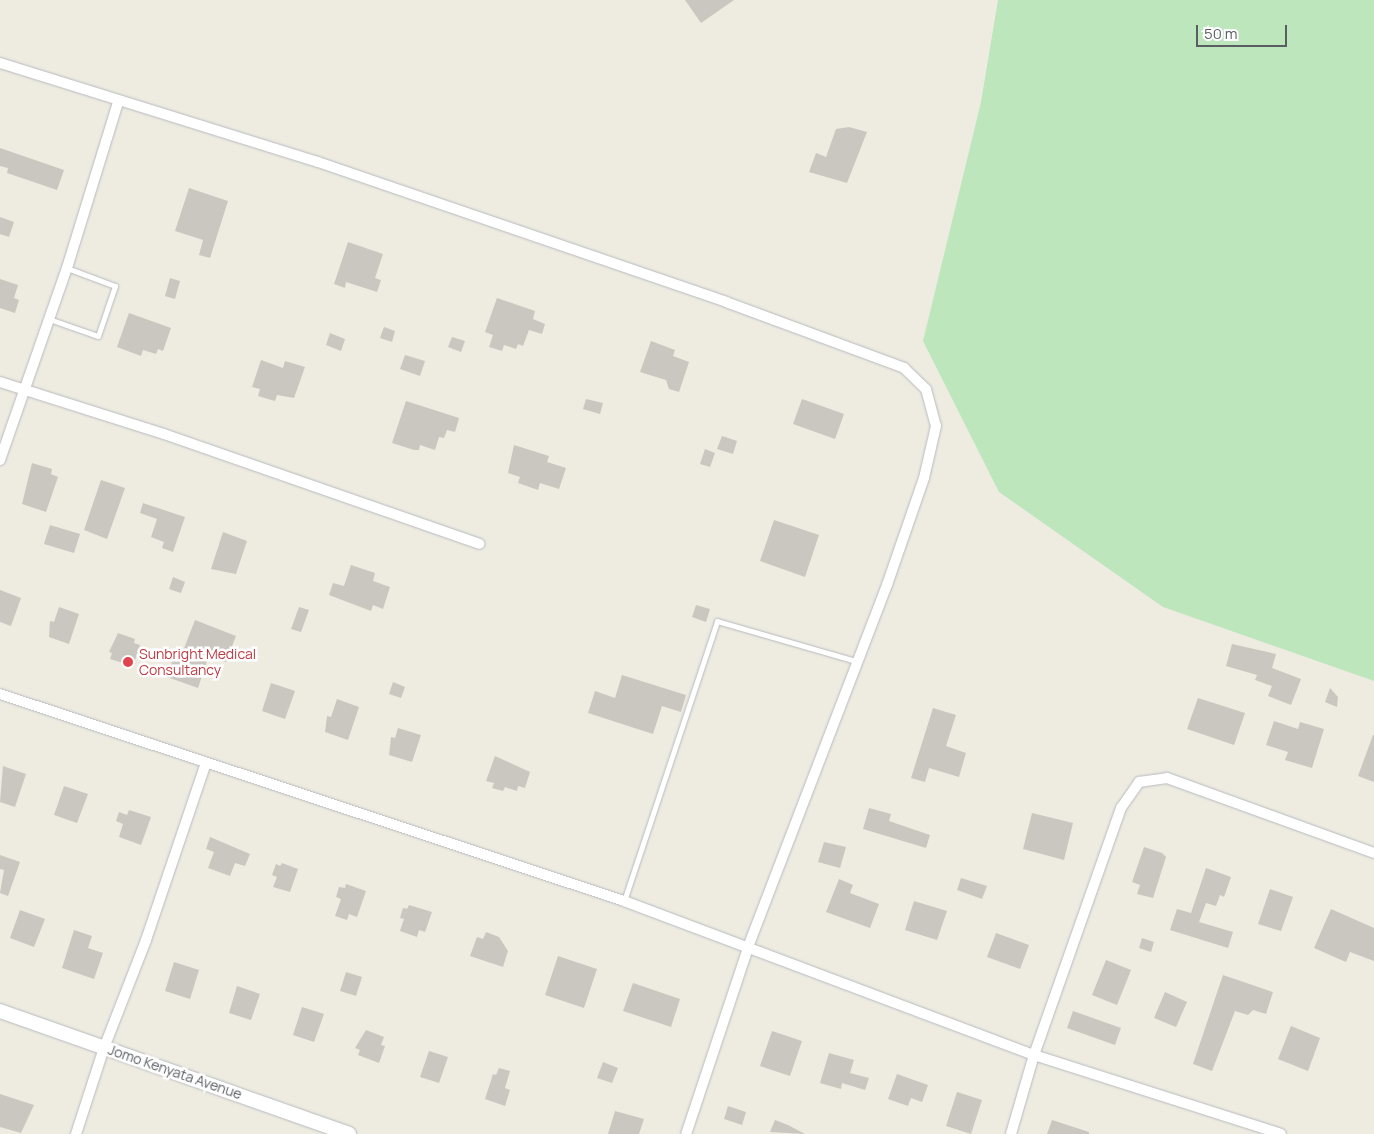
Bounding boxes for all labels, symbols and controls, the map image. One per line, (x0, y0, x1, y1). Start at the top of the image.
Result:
scale bar (1199, 15, 1290, 47)
text: 50 m (1204, 23, 1238, 44)
place label: Sunbright Medical Consultancy (139, 646, 256, 679)
marker: Sunbright Medical Consultancy (121, 655, 135, 669)
street label: Jomo Kenyata Avenue (106, 1041, 244, 1103)

